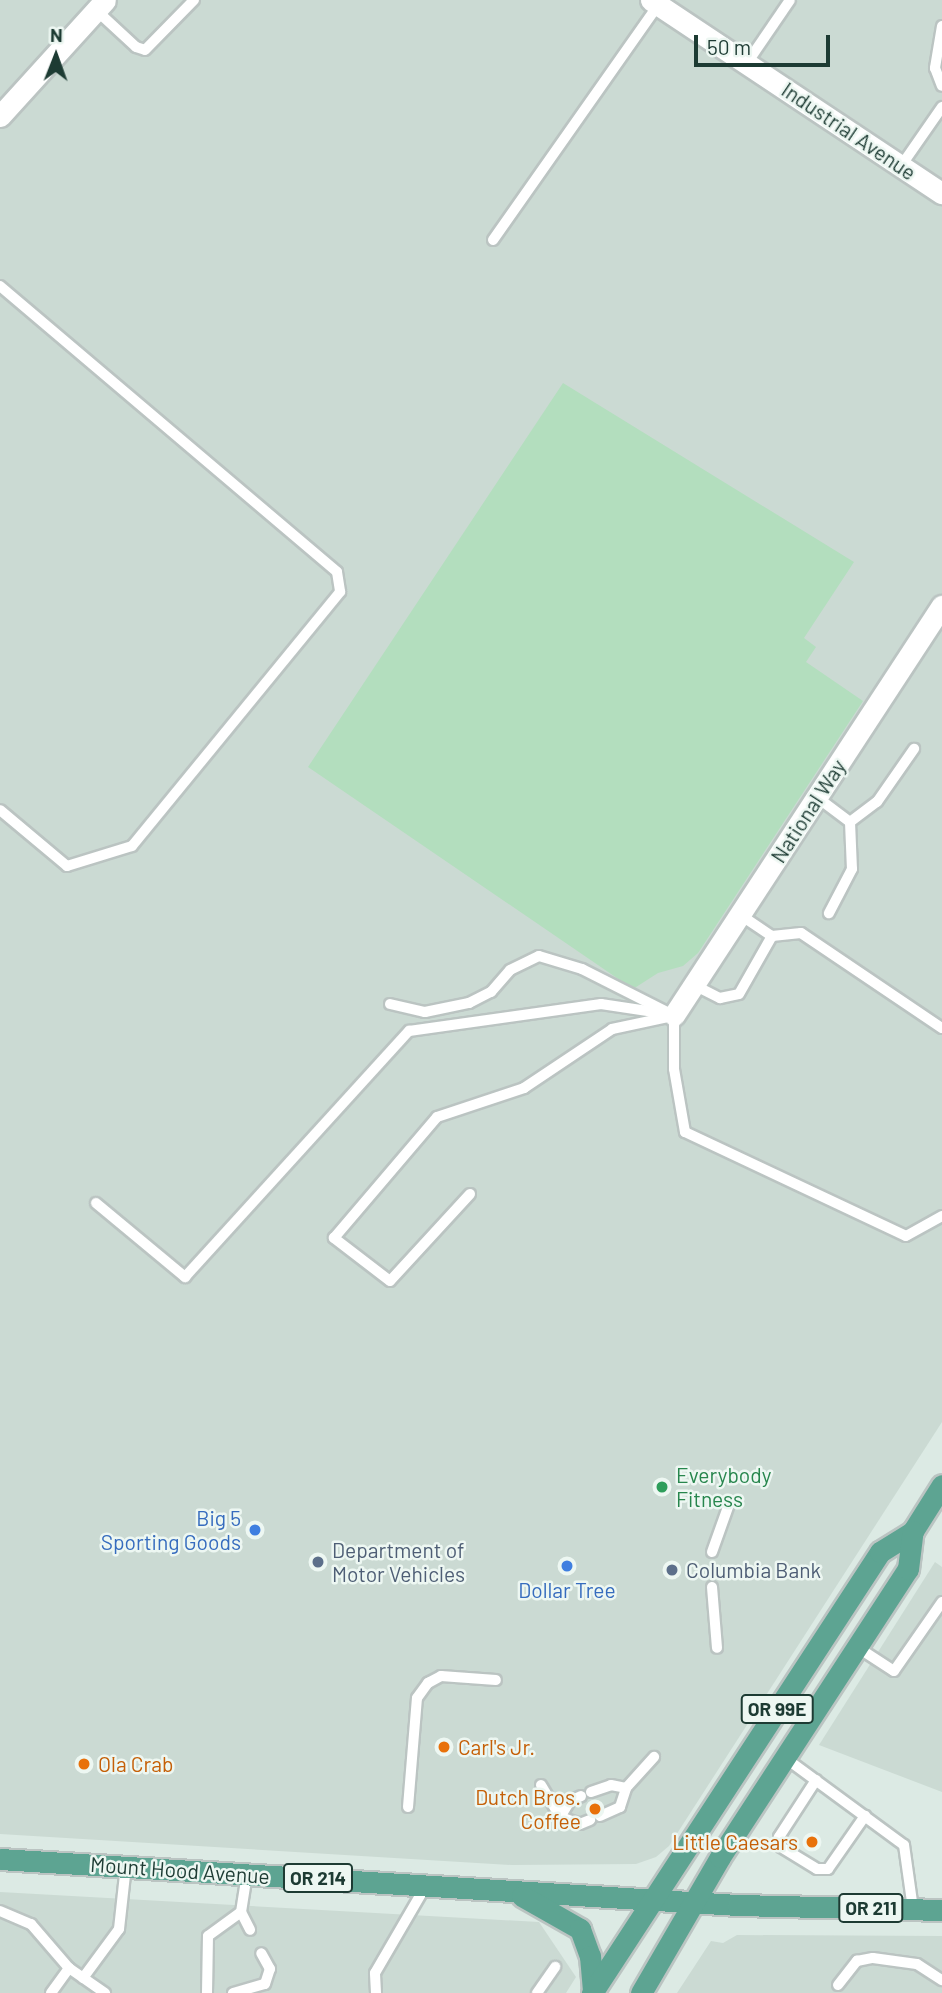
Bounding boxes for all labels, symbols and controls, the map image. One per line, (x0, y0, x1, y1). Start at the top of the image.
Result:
north arrow (21, 21, 91, 91)
scale bar (697, 21, 834, 65)
text: N (50, 23, 63, 46)
text: 50 m (707, 34, 751, 59)
street label: Industrial Avenue (777, 77, 921, 185)
street label: National Way (765, 755, 851, 867)
place label: Everybody Fitness (676, 1462, 771, 1512)
marker: Everybody Fitness (654, 1479, 670, 1495)
place label: Big 5 Sporting Goods (101, 1505, 241, 1555)
marker: Big 5 Sporting Goods (247, 1522, 263, 1538)
place label: Department of Motor Vehicles (332, 1537, 465, 1587)
marker: Department of Motor Vehicles (310, 1554, 326, 1570)
place label: Columbia Bank (686, 1557, 821, 1583)
marker: Dollar Tree (559, 1558, 575, 1574)
marker: Columbia Bank (664, 1562, 680, 1578)
place label: Dollar Tree (518, 1577, 616, 1603)
road number: OR 99E (740, 1694, 814, 1724)
place label: Carl's Jr. (458, 1734, 535, 1760)
marker: Carl's Jr. (436, 1739, 452, 1755)
place label: Ola Crab (98, 1751, 173, 1777)
marker: Ola Crab (76, 1756, 92, 1772)
place label: Dutch Bros. Coffee (475, 1784, 581, 1834)
marker: Dutch Bros. Coffee (587, 1801, 603, 1817)
place label: Little Caesars (672, 1829, 798, 1855)
marker: Little Caesars (804, 1834, 820, 1850)
street label: Mount Hood Avenue (89, 1851, 271, 1889)
road number: OR 214 (281, 1862, 355, 1894)
road number: OR 211 (838, 1892, 904, 1924)

